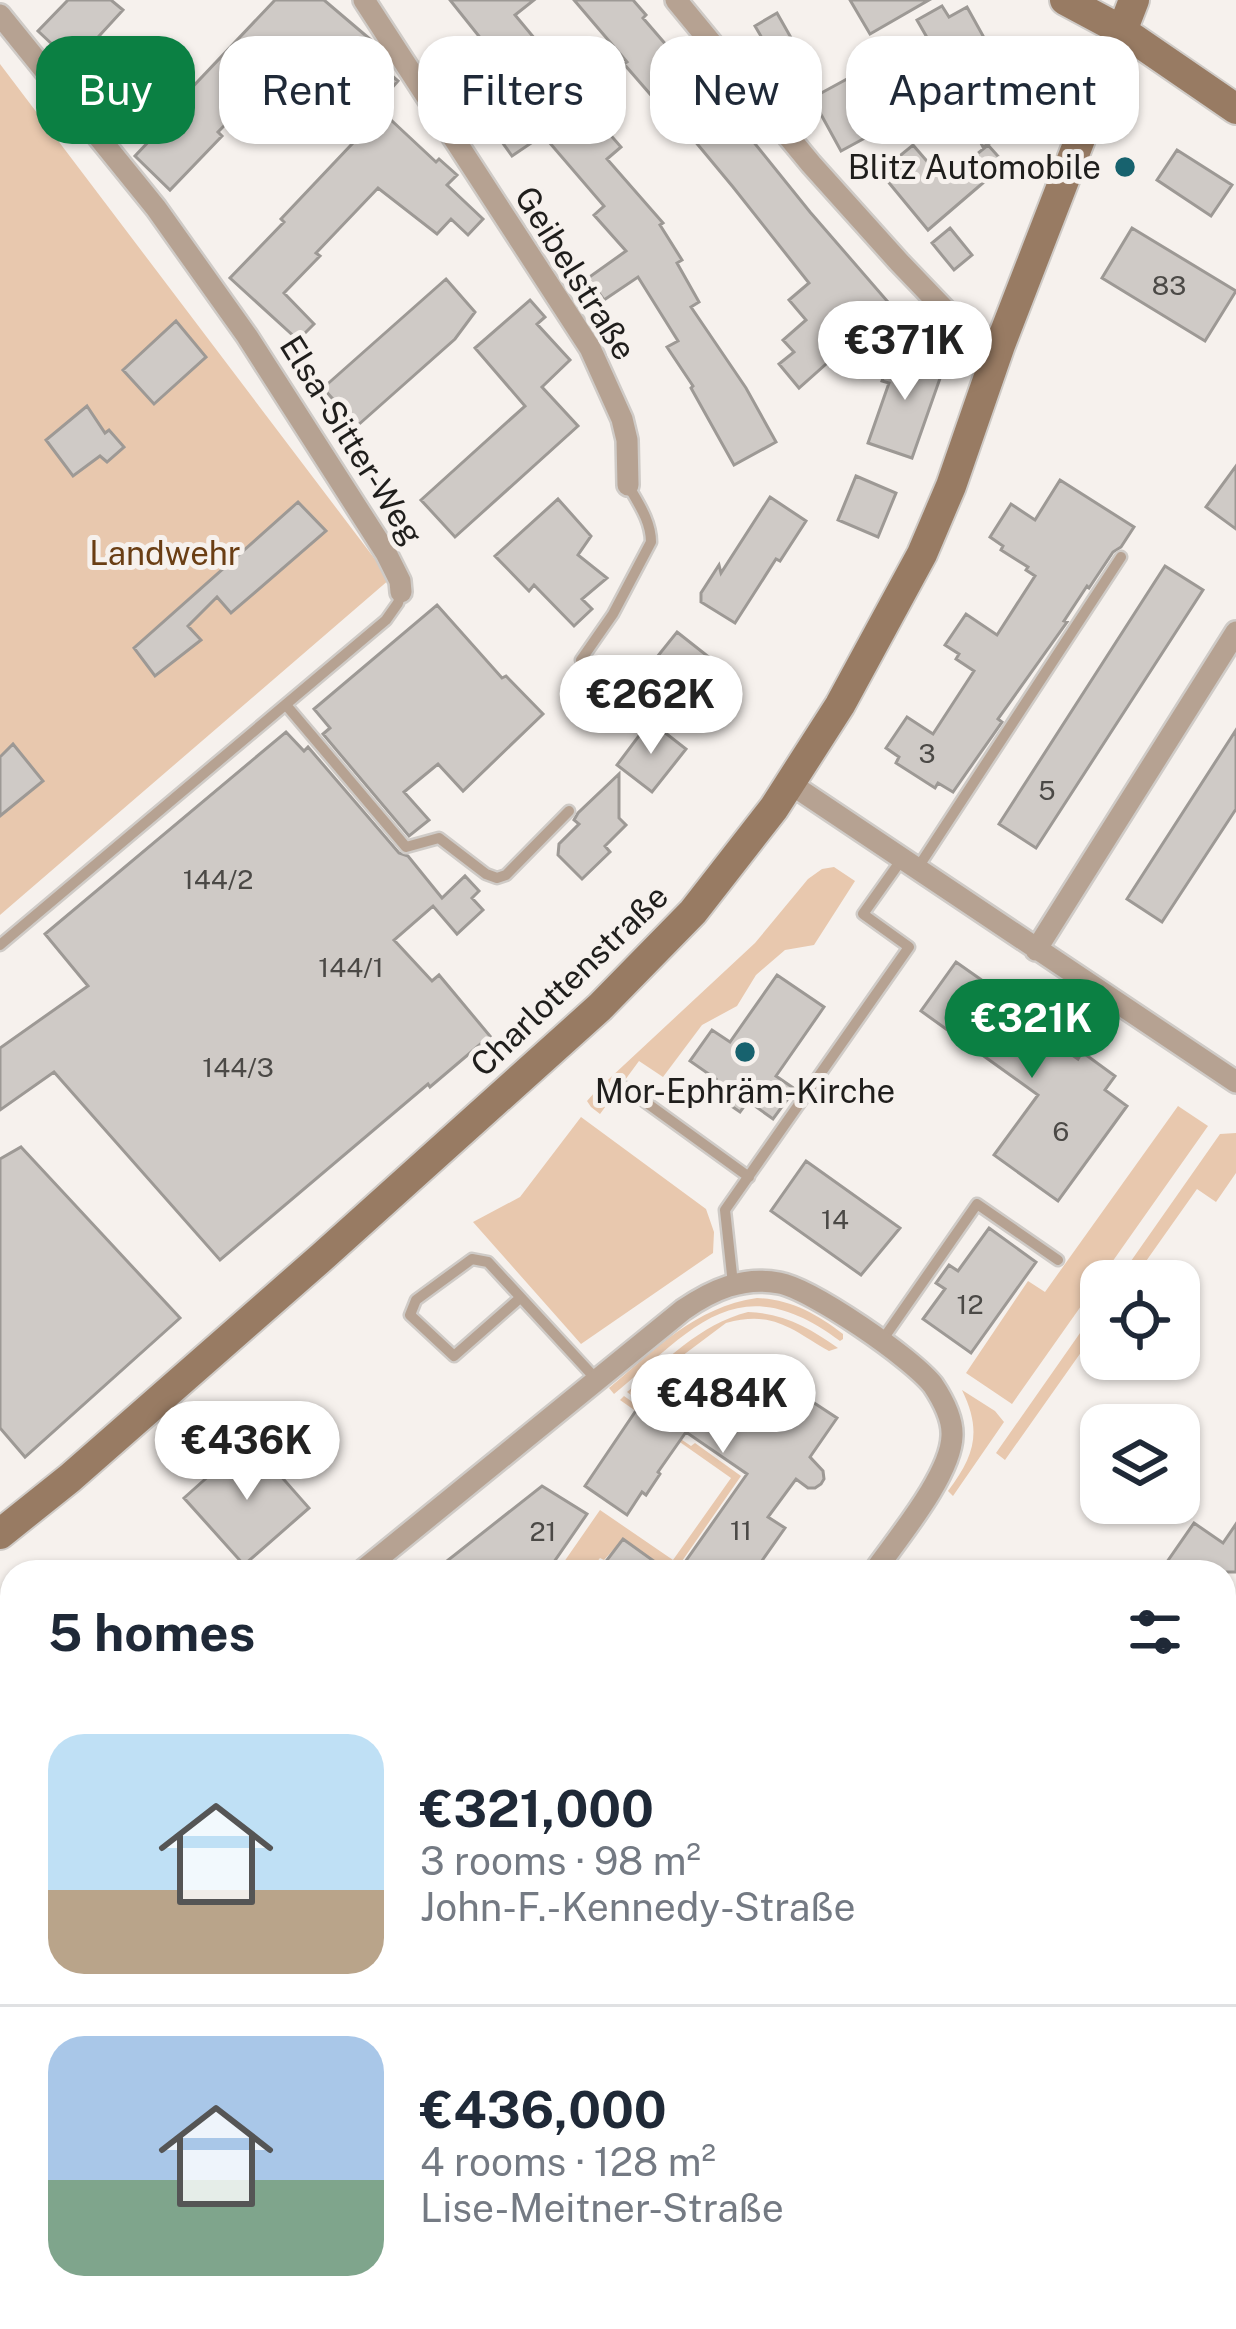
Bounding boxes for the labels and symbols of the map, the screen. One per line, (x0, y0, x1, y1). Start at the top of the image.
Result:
place label: Blitz Automobile (848, 148, 1101, 186)
marker: Blitz Automobile (1112, 154, 1138, 180)
street label: Geibelstraße (508, 179, 644, 367)
house number: 83 (1152, 269, 1186, 301)
pin: €371K (821, 301, 989, 403)
street label: Elsa-Sitter-Weg (273, 329, 431, 551)
park label: Landwehr (89, 534, 241, 572)
pin: €262K (567, 655, 735, 757)
house number: 3 (918, 737, 936, 769)
house number: 5 (1038, 774, 1056, 806)
house number: 144/2 (183, 863, 253, 895)
street label: Charlottenstraße (463, 876, 675, 1084)
house number: 144/1 (318, 951, 384, 983)
pin: €321K (948, 979, 1116, 1081)
marker: Mor-Ephräm-Kirche (732, 1039, 758, 1065)
house number: 144/3 (202, 1051, 274, 1083)
place label: Mor-Ephräm-Kirche (595, 1072, 895, 1110)
house number: 6 (1053, 1115, 1069, 1147)
house number: 14 (821, 1203, 849, 1235)
house number: 12 (956, 1288, 984, 1320)
pin: €484K (639, 1354, 807, 1456)
pin: €436K (163, 1401, 331, 1503)
house number: 11 (730, 1514, 752, 1546)
house number: 21 (529, 1515, 557, 1547)

